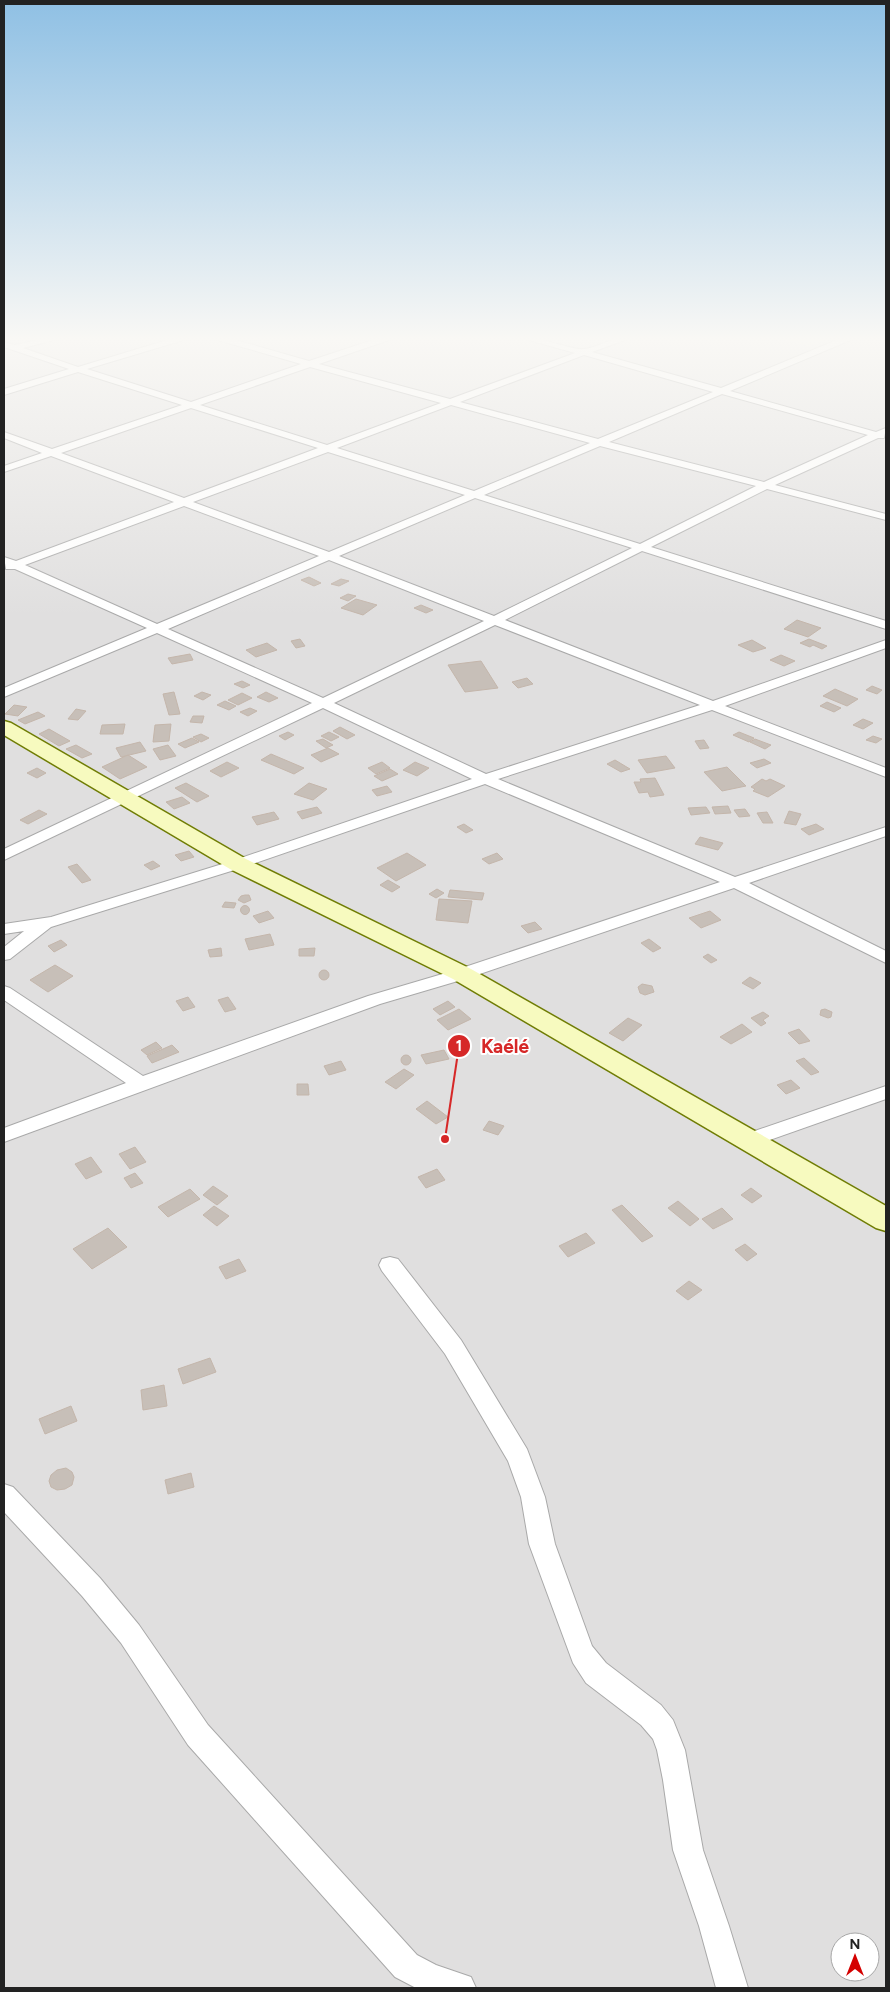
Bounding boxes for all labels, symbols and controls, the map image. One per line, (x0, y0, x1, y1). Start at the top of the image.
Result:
callout: Kaélé (446, 1029, 539, 1063)
text: Kaélé (481, 1035, 529, 1058)
text: 1 (456, 1037, 462, 1055)
north arrow (830, 1932, 880, 1982)
text: N (850, 1936, 860, 1953)

